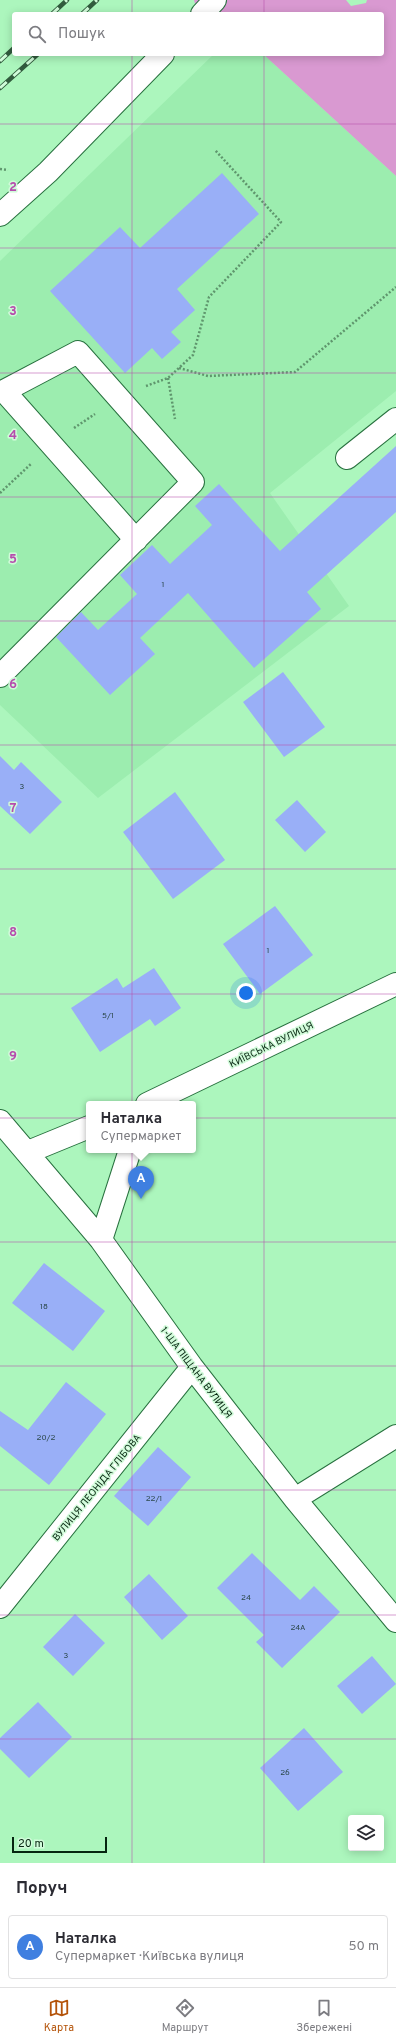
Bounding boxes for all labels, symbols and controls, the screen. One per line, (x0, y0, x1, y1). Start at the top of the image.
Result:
search box (12, 12, 384, 56)
icon: search (26, 23, 48, 45)
text: Пошук (58, 25, 106, 44)
text: 2 (9, 180, 17, 196)
text: 3 (9, 304, 17, 320)
text: 4 (9, 428, 17, 444)
text: 5 (9, 552, 17, 568)
house number: 1 (162, 580, 164, 590)
text: 6 (9, 677, 17, 693)
house number: 3 (20, 782, 25, 792)
text: 7 (10, 801, 17, 817)
text: 8 (9, 925, 17, 941)
house number: 1 (267, 946, 269, 956)
your location (236, 983, 256, 1003)
house number: 5/1 (102, 1011, 114, 1021)
street label: КИЇВСЬКА ВУЛИЦЯ (227, 1019, 316, 1071)
text: 9 (9, 1049, 17, 1065)
popup (86, 1101, 196, 1153)
text: Наталка (101, 1110, 162, 1129)
text: Супермаркет (101, 1129, 181, 1145)
pin: A (128, 1166, 154, 1199)
house number: 18 (40, 1302, 48, 1312)
street label: 1-ША ПІЩАНА ВУЛИЦЯ (157, 1325, 234, 1421)
street label: ВУЛИЦЯ ЛЕОНІДА ГЛІБОВА (50, 1432, 144, 1544)
house number: 20/2 (37, 1433, 56, 1443)
house number: 22/1 (146, 1494, 162, 1504)
house number: 24 (241, 1593, 251, 1603)
house number: 24А (290, 1623, 306, 1633)
house number: 3 (64, 1651, 69, 1661)
house number: 26 (280, 1768, 290, 1778)
map controls (348, 1815, 384, 1851)
button: layers (348, 1815, 384, 1851)
scale bar (12, 1835, 107, 1854)
text: 20 m (18, 1837, 44, 1851)
text: Поруч (16, 1878, 68, 1900)
text: Наталка (55, 1930, 117, 1949)
text: A (25, 1939, 35, 1955)
text: 50 m (349, 1939, 379, 1955)
text: Супермаркет · Київська вулиця (55, 1949, 244, 1965)
tab: Карта (44, 1997, 74, 2035)
tab: Маршрут (162, 1997, 209, 2035)
tab: Збережені (296, 1997, 352, 2035)

